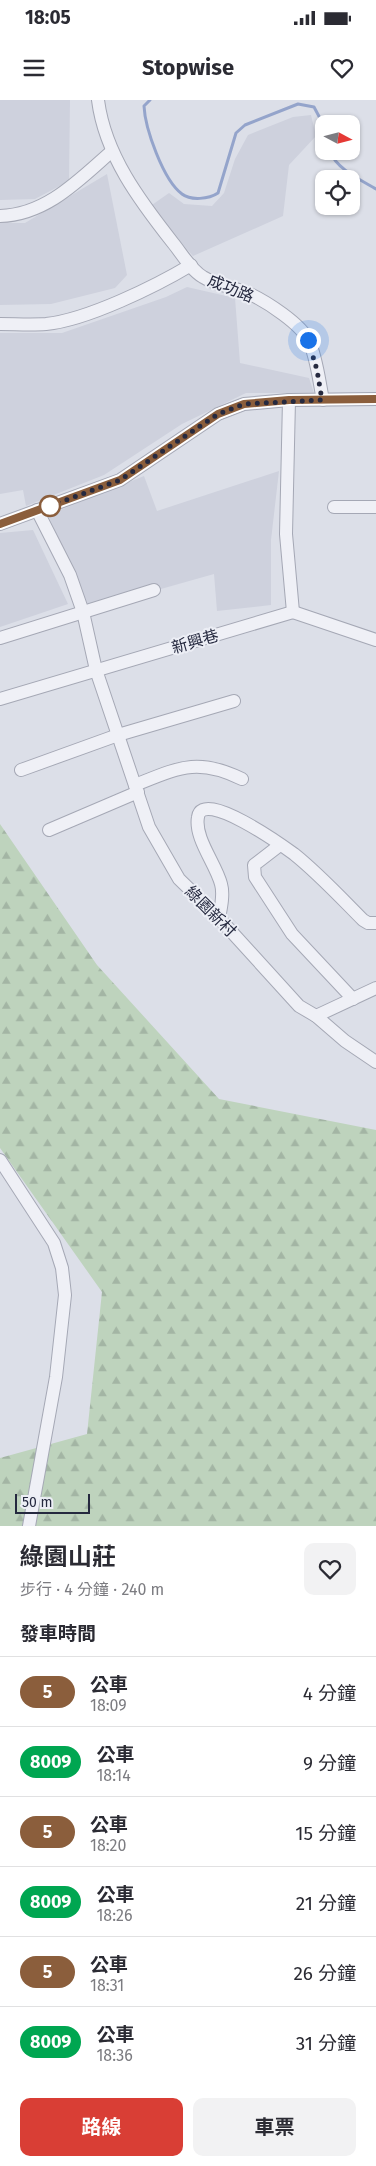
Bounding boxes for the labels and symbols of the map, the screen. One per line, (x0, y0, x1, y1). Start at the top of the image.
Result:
north arrow (315, 115, 360, 160)
street label: 成功路 (205, 271, 257, 306)
your location (296, 328, 321, 353)
unlabelled marker (39, 495, 61, 517)
street label: 新興巷 (169, 626, 221, 657)
street label: 綠園新村 (181, 882, 240, 941)
scale bar (15, 1491, 90, 1514)

